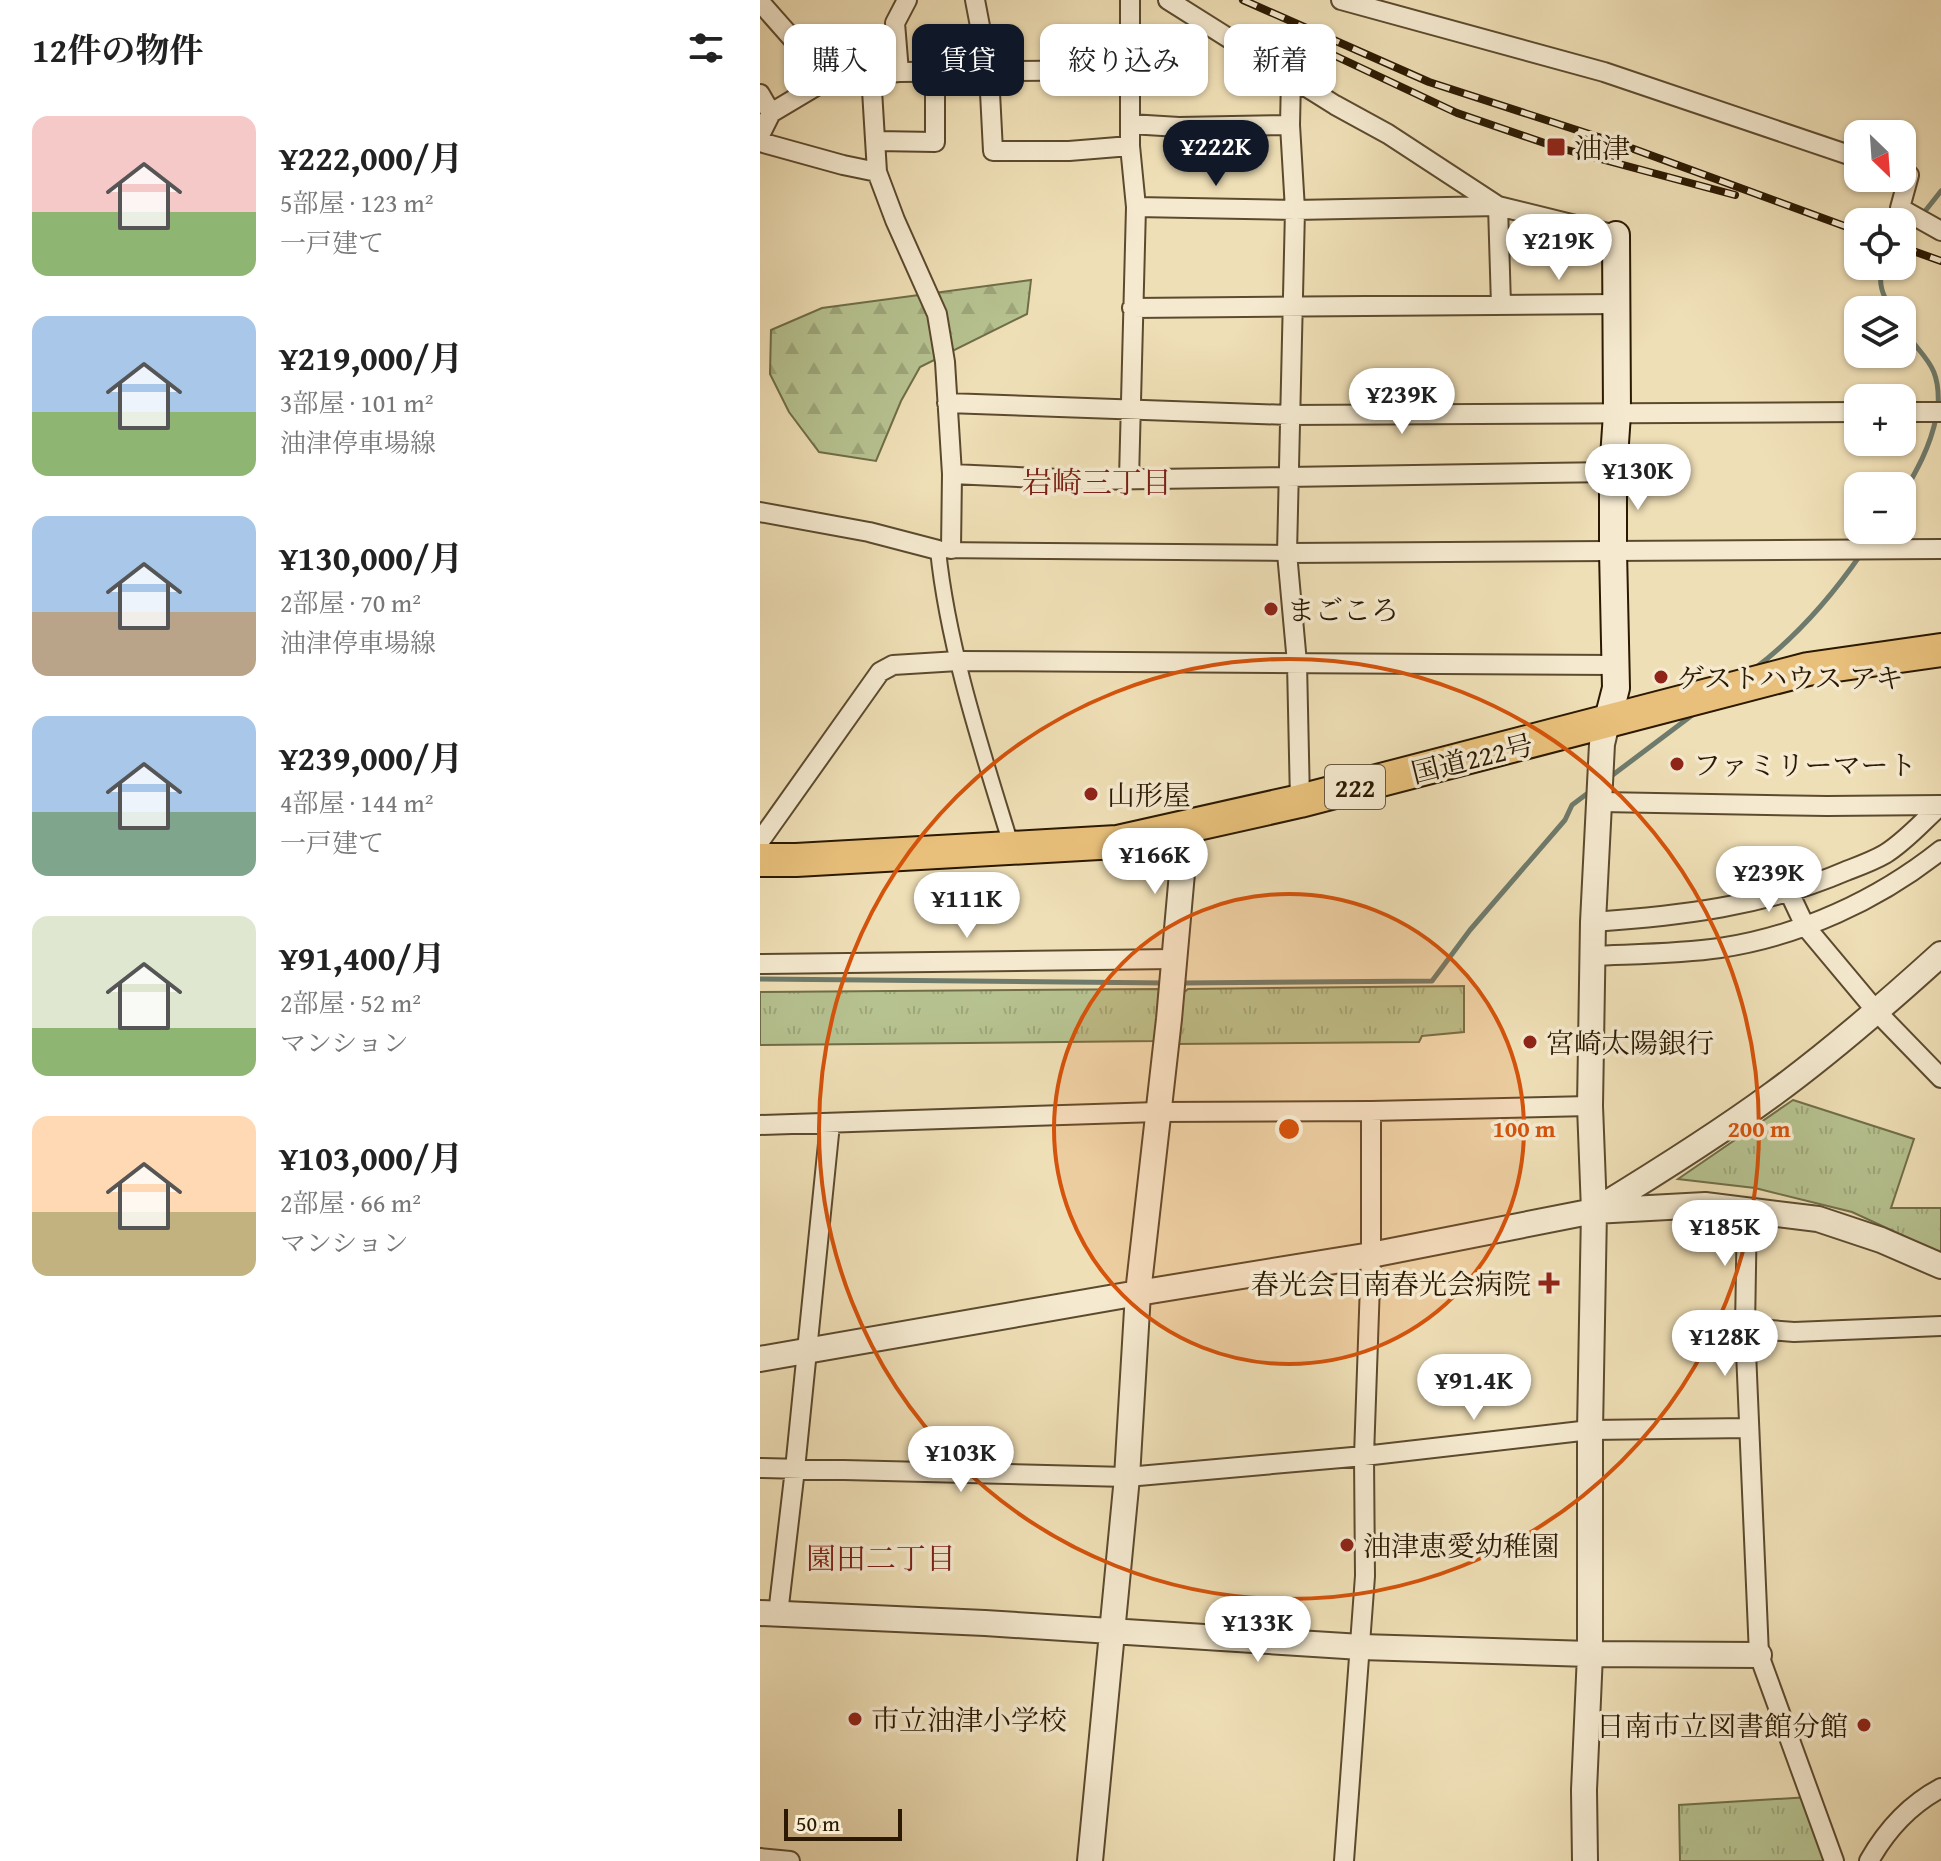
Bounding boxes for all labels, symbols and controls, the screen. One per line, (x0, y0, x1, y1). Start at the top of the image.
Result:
chip: 購入 (784, 24, 896, 96)
chip: 賃貸 (912, 24, 1024, 96)
chip: 絞り込み (1040, 24, 1208, 96)
chip: 新着 (1224, 24, 1336, 96)
text: 12件の物件 (32, 25, 203, 74)
icon: filters (684, 26, 728, 70)
pin: ¥222K (1160, 120, 1272, 188)
north arrow (1844, 120, 1916, 192)
map controls (1844, 120, 1916, 544)
text: ¥222K (1181, 126, 1251, 165)
place label: 油津 (1574, 127, 1630, 168)
text: ¥222,000/月 (280, 133, 463, 182)
marker: 油津 (1545, 136, 1567, 158)
icon: home (96, 148, 192, 244)
text: 5部屋 · 123 m² (280, 183, 434, 222)
button: locate (1844, 208, 1916, 280)
pin: ¥219K (1503, 214, 1615, 282)
text: ¥219K (1524, 220, 1594, 259)
text: 一戸建て (280, 223, 384, 262)
button: layers (1844, 296, 1916, 368)
text: ¥219,000/月 (280, 333, 463, 382)
icon: home (96, 348, 192, 444)
pin: ¥239K (1346, 368, 1458, 436)
text: ¥239K (1367, 374, 1437, 413)
text: 3部屋 · 101 m² (280, 383, 434, 422)
button: + (1844, 384, 1916, 456)
text: 油津停車場線 (280, 423, 436, 462)
pin: ¥130K (1582, 444, 1694, 512)
text: ¥130K (1603, 450, 1673, 489)
district label: 岩崎三丁目 (1022, 460, 1172, 504)
button: − (1844, 472, 1916, 544)
text: ¥130,000/月 (280, 533, 463, 582)
icon: home (96, 548, 192, 644)
text: 2部屋 · 70 m² (280, 583, 421, 622)
place label: まごころ (1287, 589, 1399, 630)
marker: まごころ (1262, 600, 1280, 618)
text: 油津停車場線 (280, 623, 436, 662)
place label: ゲストハウス アキ (1677, 657, 1904, 698)
marker: ゲストハウス アキ (1652, 668, 1670, 686)
street label: 国道222号 (1407, 723, 1537, 793)
text: ¥239,000/月 (280, 733, 463, 782)
place label: ファミリーマート (1693, 744, 1916, 785)
icon: home (96, 748, 192, 844)
marker: ファミリーマート (1668, 755, 1686, 773)
road number: 222 (1325, 765, 1385, 809)
place label: 山形屋 (1107, 774, 1191, 815)
text: 4部屋 · 144 m² (280, 783, 434, 822)
marker: 山形屋 (1082, 785, 1100, 803)
text: 一戸建て (280, 823, 384, 862)
pin: ¥166K (1099, 828, 1211, 896)
text: ¥166K (1120, 834, 1190, 873)
pin: ¥239K (1713, 846, 1825, 914)
text: ¥239K (1734, 852, 1804, 891)
pin: ¥111K (911, 872, 1023, 940)
text: ¥111K (932, 878, 1002, 917)
text: ¥91,400/月 (280, 933, 446, 982)
icon: home (96, 948, 192, 1044)
text: 2部屋 · 52 m² (280, 983, 421, 1022)
place label: 宮崎太陽銀行 (1546, 1022, 1714, 1063)
text: マンション (280, 1023, 409, 1062)
marker: 宮崎太陽銀行 (1521, 1033, 1539, 1051)
text: 100 m (1492, 1111, 1556, 1146)
text: 200 m (1727, 1111, 1791, 1146)
centre of rings (1275, 1115, 1303, 1143)
text: ¥103,000/月 (280, 1133, 463, 1182)
icon: home (96, 1148, 192, 1244)
text: 2部屋 · 66 m² (280, 1183, 421, 1222)
pin: ¥185K (1669, 1200, 1781, 1268)
text: ¥185K (1690, 1206, 1760, 1245)
text: マンション (280, 1223, 409, 1262)
place label: 春光会日南春光会病院 (1251, 1263, 1531, 1304)
marker: 春光会日南春光会病院 (1538, 1272, 1560, 1294)
pin: ¥128K (1669, 1310, 1781, 1378)
text: ¥128K (1690, 1316, 1760, 1355)
pin: ¥91.4K (1409, 1354, 1539, 1422)
text: ¥91.4K (1435, 1360, 1513, 1399)
pin: ¥103K (905, 1426, 1017, 1494)
text: ¥103K (926, 1432, 996, 1471)
place label: 油津恵愛幼稚園 (1363, 1525, 1559, 1566)
district label: 園田二丁目 (806, 1536, 956, 1580)
marker: 油津恵愛幼稚園 (1338, 1536, 1356, 1554)
pin: ¥133K (1202, 1596, 1314, 1664)
text: ¥133K (1223, 1602, 1293, 1641)
place label: 市立油津小学校 (871, 1699, 1067, 1740)
place label: 日南市立図書館分館 (1596, 1705, 1848, 1746)
marker: 市立油津小学校 (846, 1710, 864, 1728)
marker: 日南市立図書館分館 (1855, 1716, 1873, 1734)
scale bar (784, 1805, 902, 1841)
text: 50 m (796, 1807, 840, 1839)

